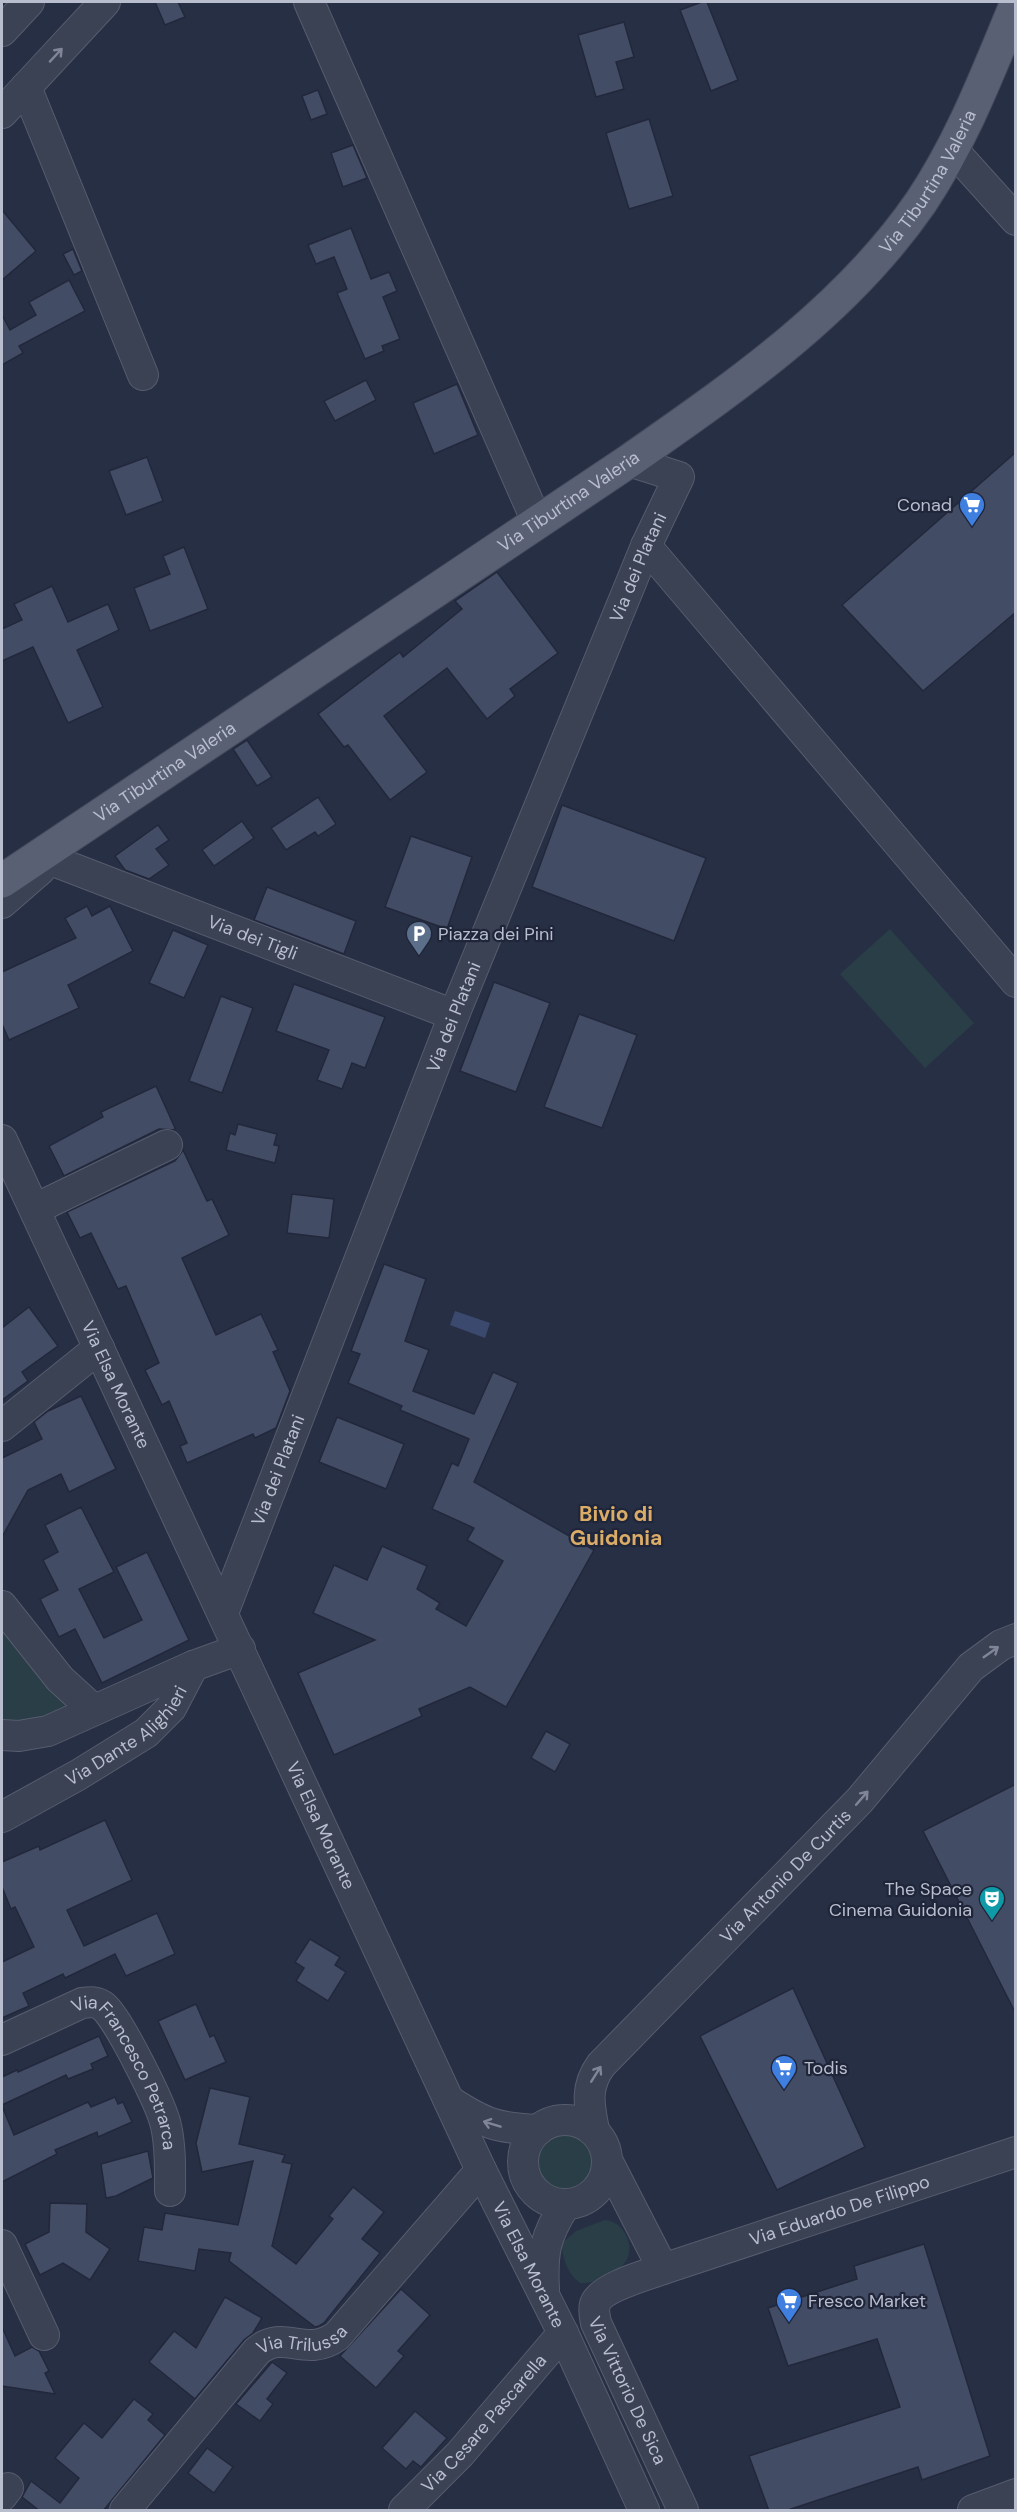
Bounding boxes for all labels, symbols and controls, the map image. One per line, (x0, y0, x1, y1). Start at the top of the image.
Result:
one-way arrow (49, 47, 63, 62)
street label: Via Tiburtina Valeria (874, 106, 982, 259)
street label: Via Tiburtina Valeria (493, 445, 644, 558)
supermarket icon: Conad (957, 490, 987, 528)
place label: Conad (897, 493, 952, 517)
street label: Via dei Platani (604, 509, 672, 626)
street label: Via Tiburtina Valeria (89, 716, 240, 828)
street label: Via dei Tigli (204, 909, 301, 966)
parking icon: Piazza dei Pini (404, 919, 434, 957)
place label: Piazza dei Pini (438, 922, 554, 946)
street label: Via dei Platani (421, 958, 487, 1076)
street label: Via Elsa Morante (76, 1317, 156, 1453)
street label: Via dei Platani (246, 1411, 310, 1529)
district label: Bivio di Guidonia (570, 1500, 662, 1552)
one-way arrow (982, 1646, 999, 1658)
street label: Via Dante Alighieri (61, 1681, 193, 1792)
street label: Via Elsa Morante (281, 1758, 361, 1893)
one-way arrow (855, 1790, 869, 1805)
street label: Via Antonio De Curtis (715, 1804, 857, 1948)
place label: The Space Cinema Guidonia (829, 1877, 972, 1922)
theatre icon: The Space Cinema Guidonia (977, 1884, 1007, 1922)
street label: Via Francesco Petrarca (67, 1990, 181, 2151)
supermarket icon: Todis (769, 2053, 799, 2091)
place label: Todis (804, 2056, 848, 2080)
one-way arrow (591, 2066, 603, 2083)
one-way arrow (482, 2118, 501, 2129)
street label: Via Eduardo De Filippo (746, 2169, 933, 2252)
street label: Via Elsa Morante (487, 2198, 571, 2332)
supermarket icon: Fresco Market (774, 2286, 804, 2324)
place label: Fresco Market (808, 2289, 926, 2313)
street label: Via Vittorio De Sica (583, 2313, 672, 2468)
street label: Via Trilussa (252, 2320, 353, 2360)
street label: Via Cesare Pascarella (416, 2349, 552, 2498)

